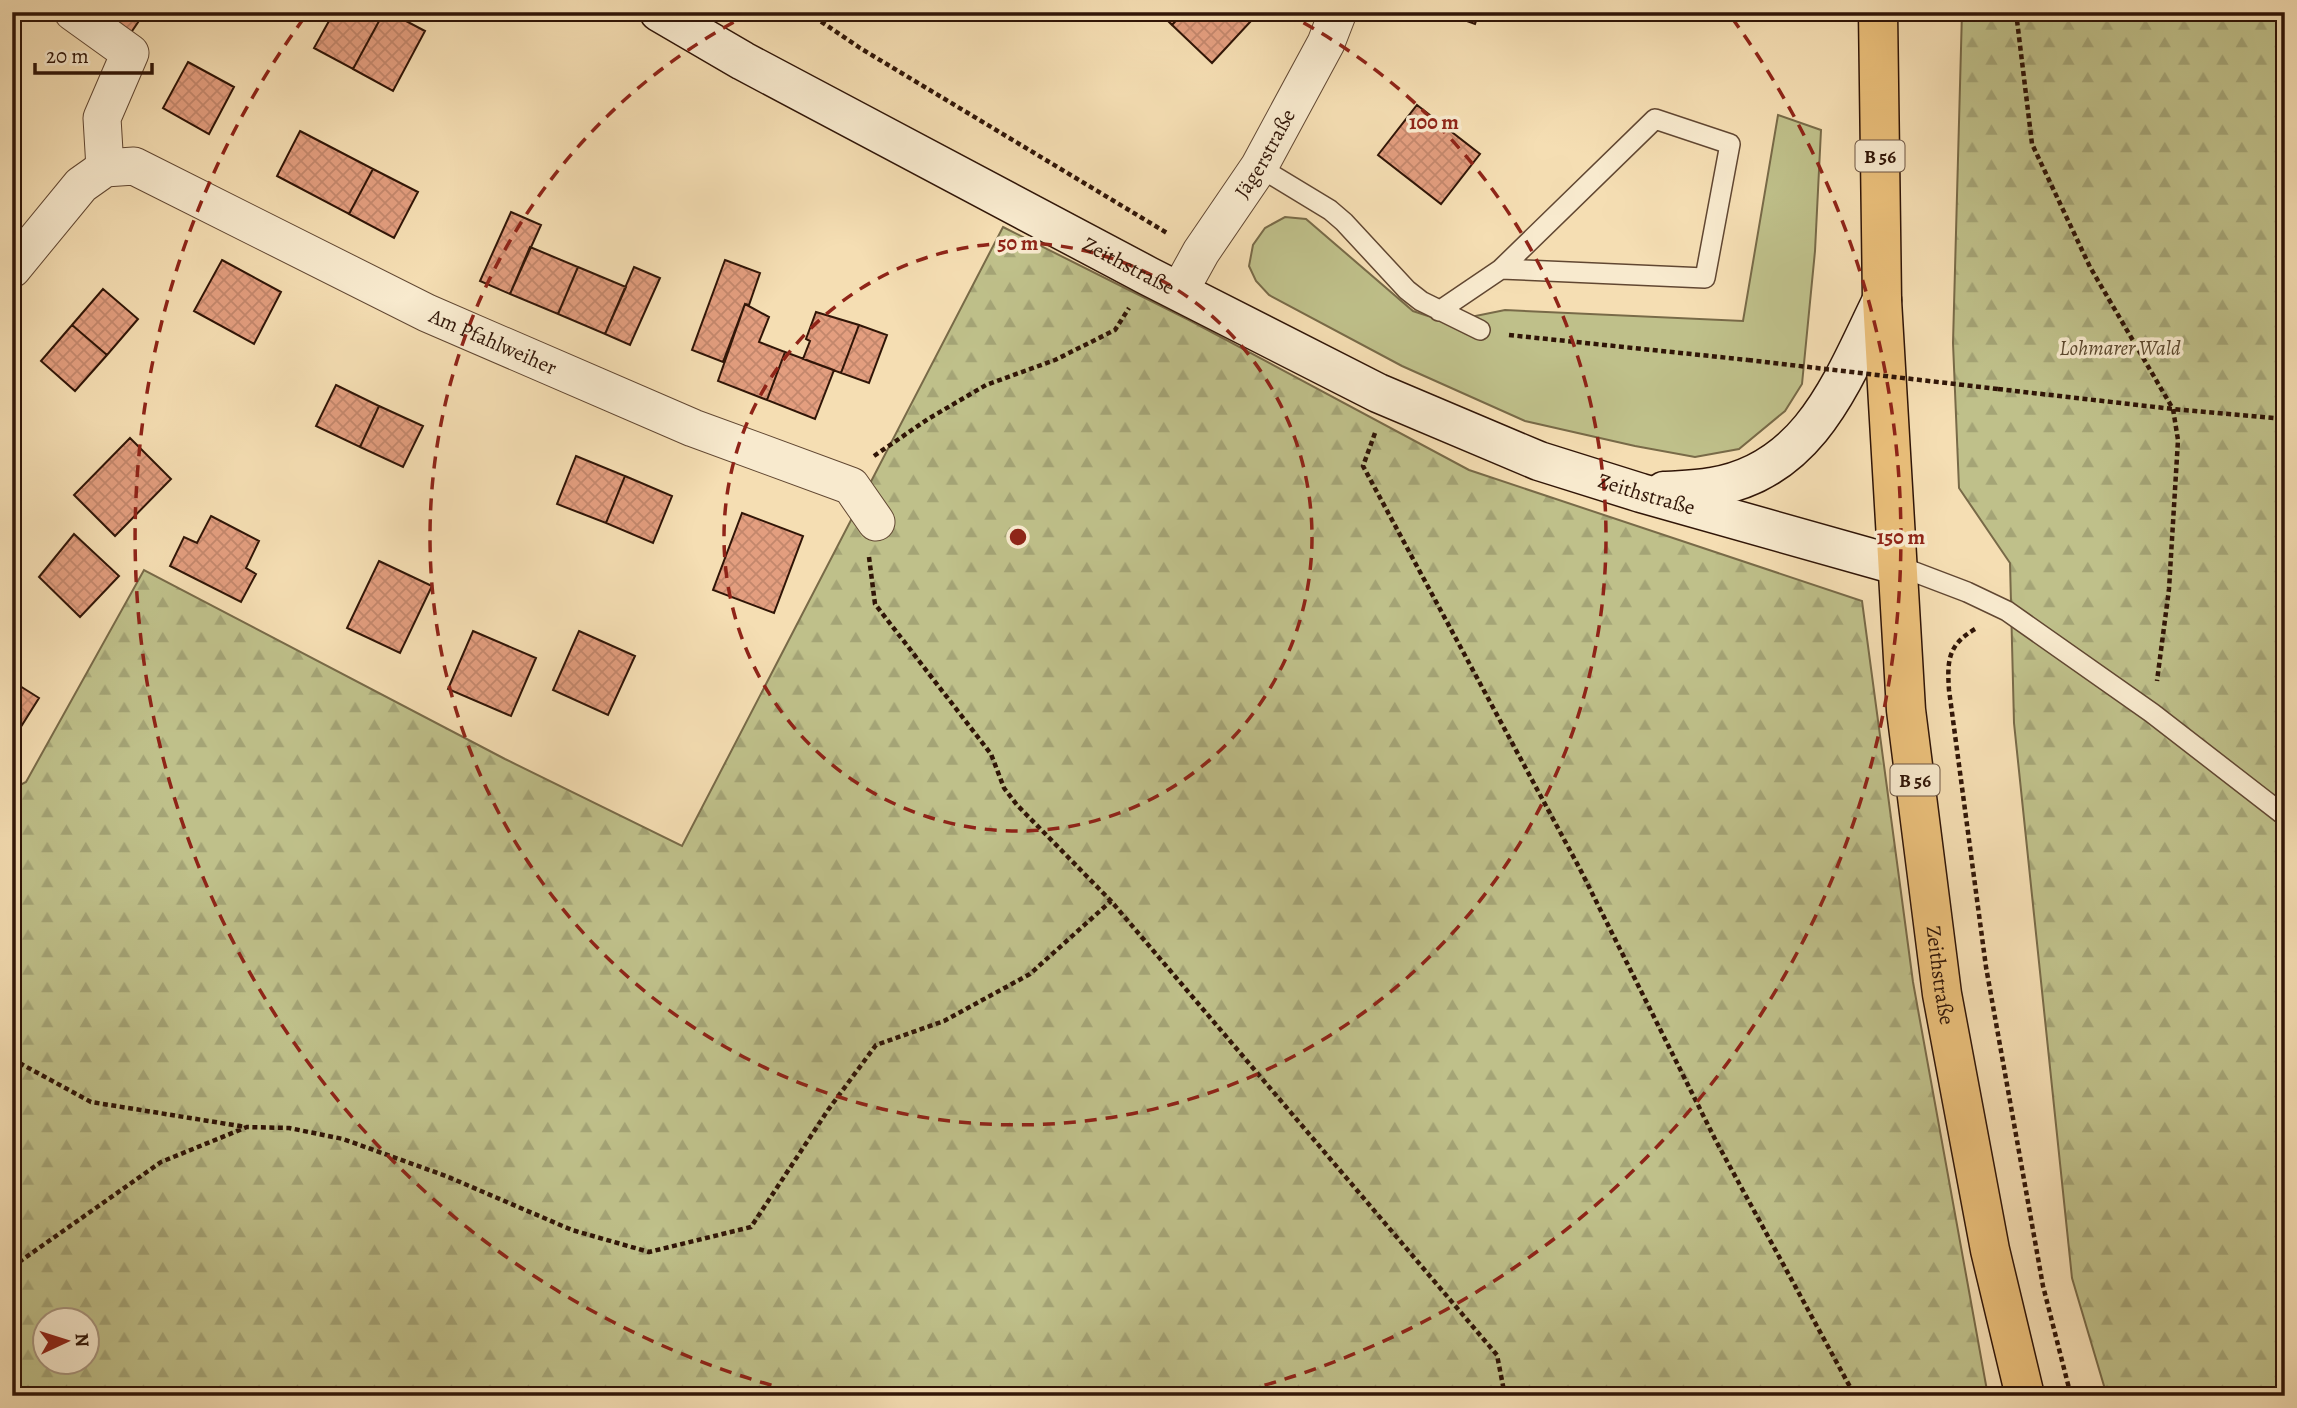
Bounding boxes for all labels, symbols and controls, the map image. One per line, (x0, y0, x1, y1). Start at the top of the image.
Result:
scale bar (35, 32, 152, 76)
text: 20 m (46, 42, 89, 70)
street label: Jägerstraße (1228, 104, 1302, 204)
text: 100 m (1409, 108, 1459, 136)
road number: B 56 (1856, 140, 1904, 172)
text: 50 m (998, 229, 1039, 257)
street label: Zeithstraße (1078, 230, 1179, 301)
street label: Am Pfahlweiher (424, 301, 561, 382)
park label: Lohmarer Wald (2059, 334, 2181, 362)
street label: Zeithstraße (1594, 466, 1698, 522)
text: 150 m (1877, 523, 1926, 551)
centre of rings (1006, 525, 1030, 549)
road number: B 56 (1890, 764, 1940, 796)
street label: Zeithstraße (1919, 924, 1961, 1027)
north arrow (32, 1306, 102, 1376)
text: N (69, 1332, 95, 1348)

